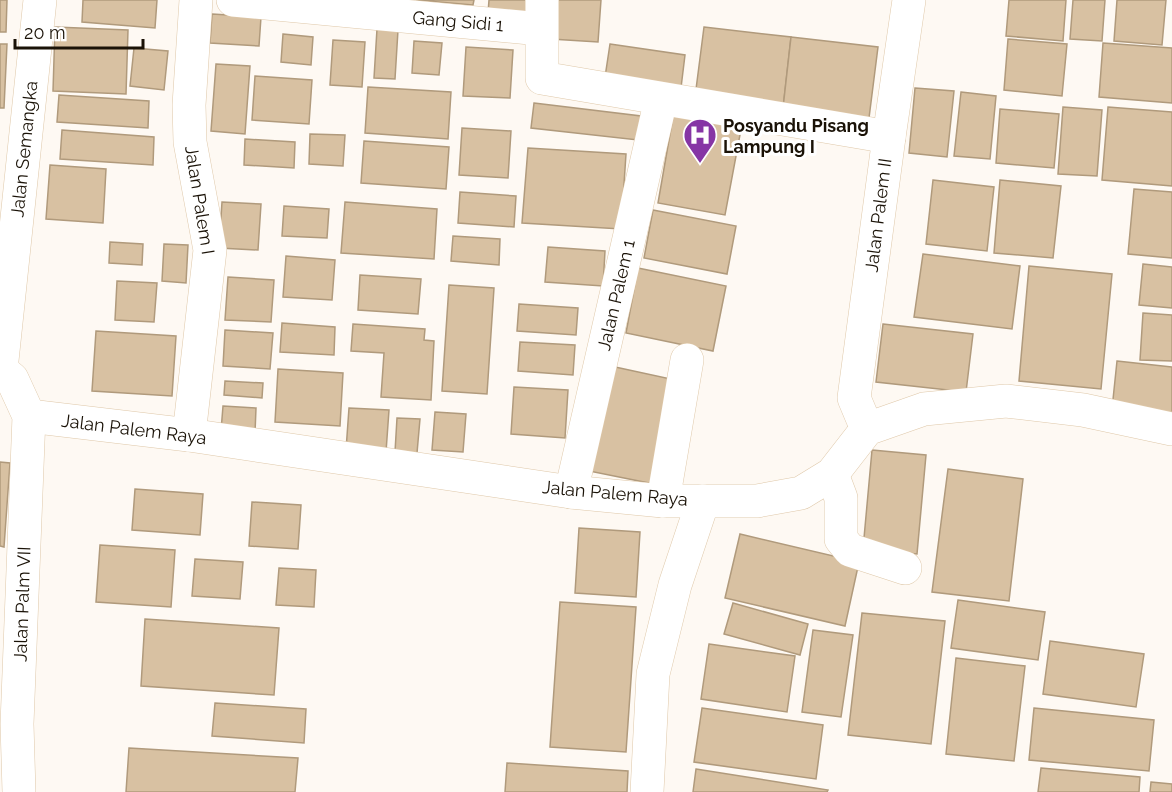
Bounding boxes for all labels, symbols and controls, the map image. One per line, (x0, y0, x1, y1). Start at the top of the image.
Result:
street label: Gang Sidi 1 (412, 7, 505, 35)
scale bar (15, 12, 142, 50)
text: 20 m (24, 22, 66, 43)
street label: Jalan Semangka (6, 80, 42, 218)
place label: Posyandu Pisang Lampung I (723, 115, 869, 157)
hospital icon: Posyandu Pisang Lampung I (682, 117, 718, 164)
street label: Jalan Palem I (181, 144, 219, 256)
street label: Jalan Palem II (861, 157, 895, 273)
street label: Jalan Palem 1 (593, 237, 639, 353)
street label: Jalan Palem Raya (60, 410, 208, 448)
street label: Jalan Palem Raya (541, 476, 689, 510)
street label: Jalan Palm VII (9, 546, 35, 662)

